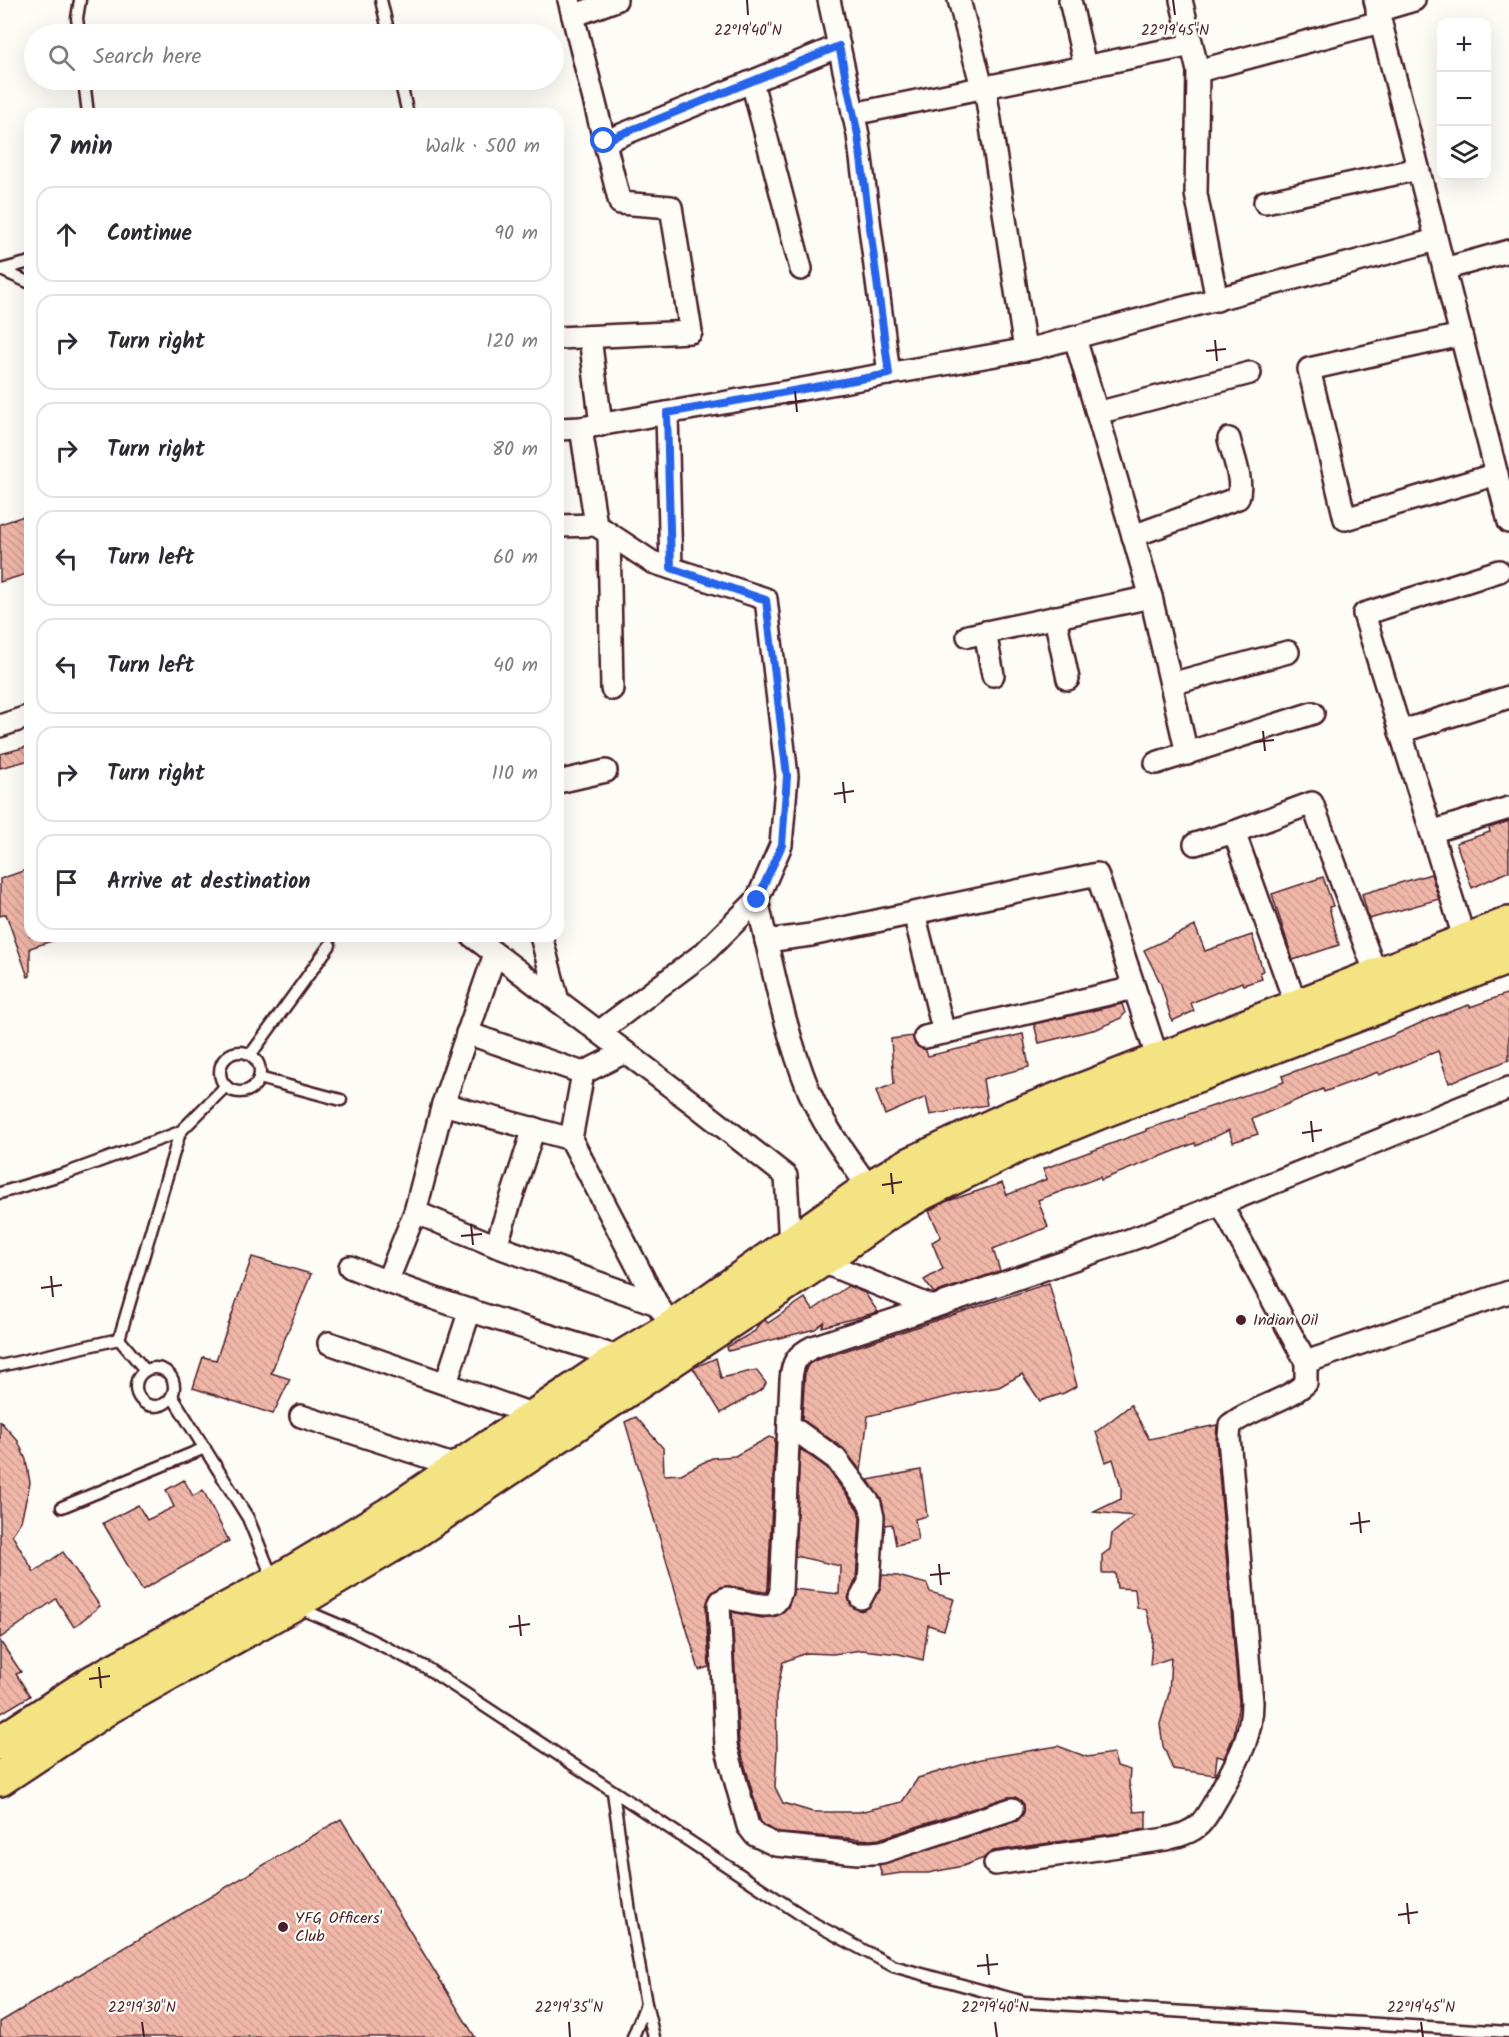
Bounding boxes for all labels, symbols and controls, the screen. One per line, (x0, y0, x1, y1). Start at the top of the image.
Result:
map controls (1437, 18, 1491, 180)
button: + (1437, 18, 1491, 72)
text: 22°19'40"N (714, 19, 782, 43)
text: 22°19'45"N (1141, 19, 1209, 43)
search box (24, 24, 564, 90)
text: Search here (93, 40, 201, 75)
icon: search (45, 41, 78, 74)
button: − (1437, 72, 1491, 126)
text: 7 min (48, 126, 113, 168)
button: layers (1437, 126, 1491, 180)
route start (590, 127, 616, 153)
text: Walk · 500 m (425, 131, 540, 163)
text: Continue (107, 217, 192, 252)
icon: ahead (50, 218, 83, 251)
text: 90 m (494, 218, 538, 250)
text: Turn right (107, 325, 205, 360)
icon: right (50, 326, 83, 359)
text: 120 m (486, 326, 538, 358)
text: Turn right (107, 433, 205, 468)
icon: right (50, 434, 83, 467)
text: 80 m (492, 434, 538, 466)
text: Turn left (107, 541, 194, 576)
icon: left (50, 542, 83, 575)
text: 60 m (493, 542, 538, 574)
text: Turn left (107, 649, 194, 684)
icon: left (50, 650, 83, 683)
text: 40 m (493, 650, 538, 682)
text: Turn right (107, 757, 205, 792)
icon: right (50, 758, 83, 791)
text: 110 m (492, 758, 538, 790)
text: Arrive at destination (107, 865, 310, 900)
icon: arrive (50, 866, 83, 899)
route end (743, 886, 769, 912)
place label: Indian Oil (1253, 1308, 1318, 1333)
marker: Indian Oil (1234, 1313, 1248, 1327)
place label: YFG Officers' Club (295, 1906, 382, 1949)
marker: YFG Officers' Club (276, 1920, 290, 1934)
text: 22°19'30"N (108, 1996, 176, 2020)
text: 22°19'35"N (535, 1996, 603, 2020)
text: 22°19'40"N (961, 1996, 1029, 2020)
text: 22°19'45"N (1387, 1996, 1455, 2020)

